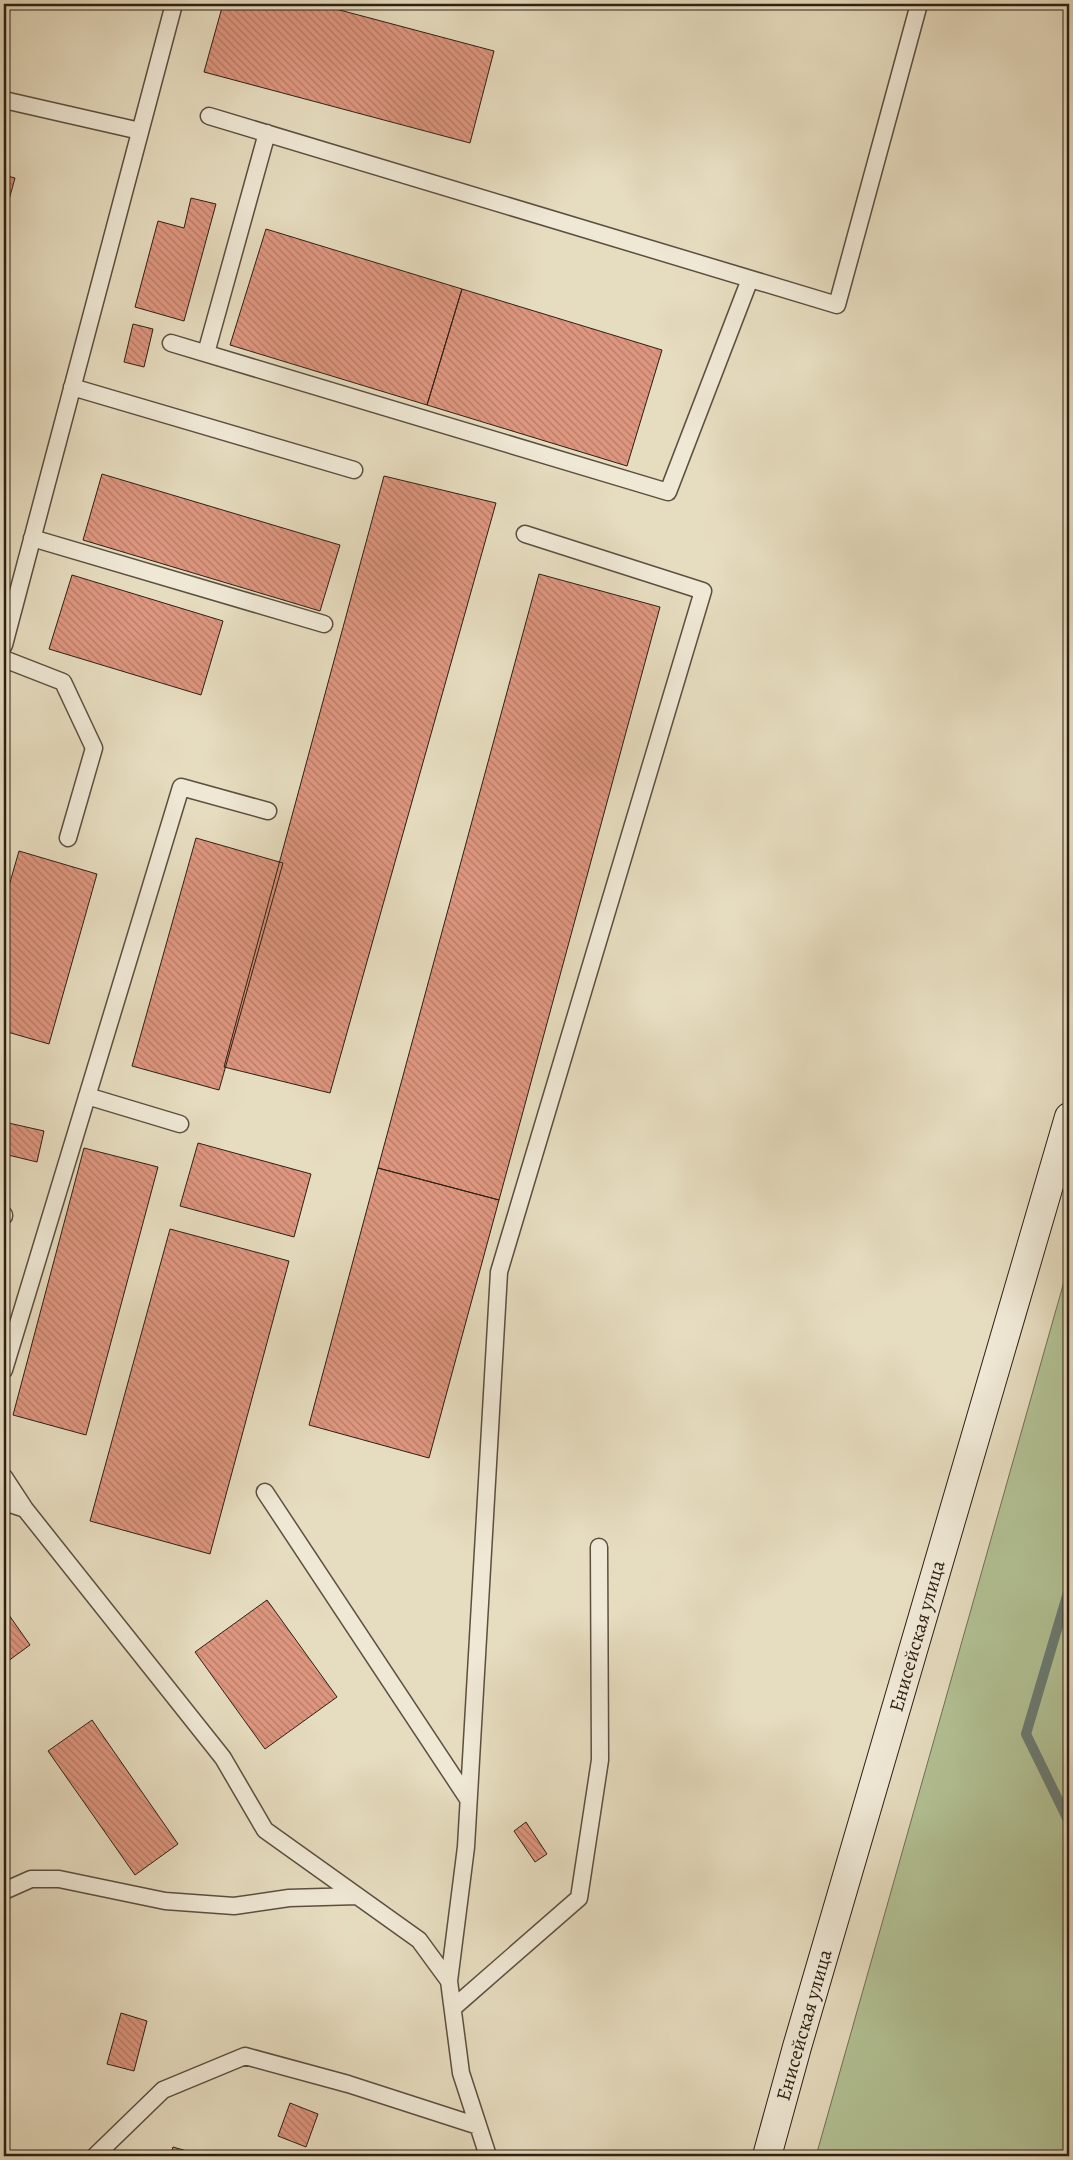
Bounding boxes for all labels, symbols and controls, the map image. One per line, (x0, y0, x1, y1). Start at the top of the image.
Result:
street label: Енисейская улица (882, 1556, 952, 1715)
street label: Енисейская улица (769, 1945, 839, 2104)

